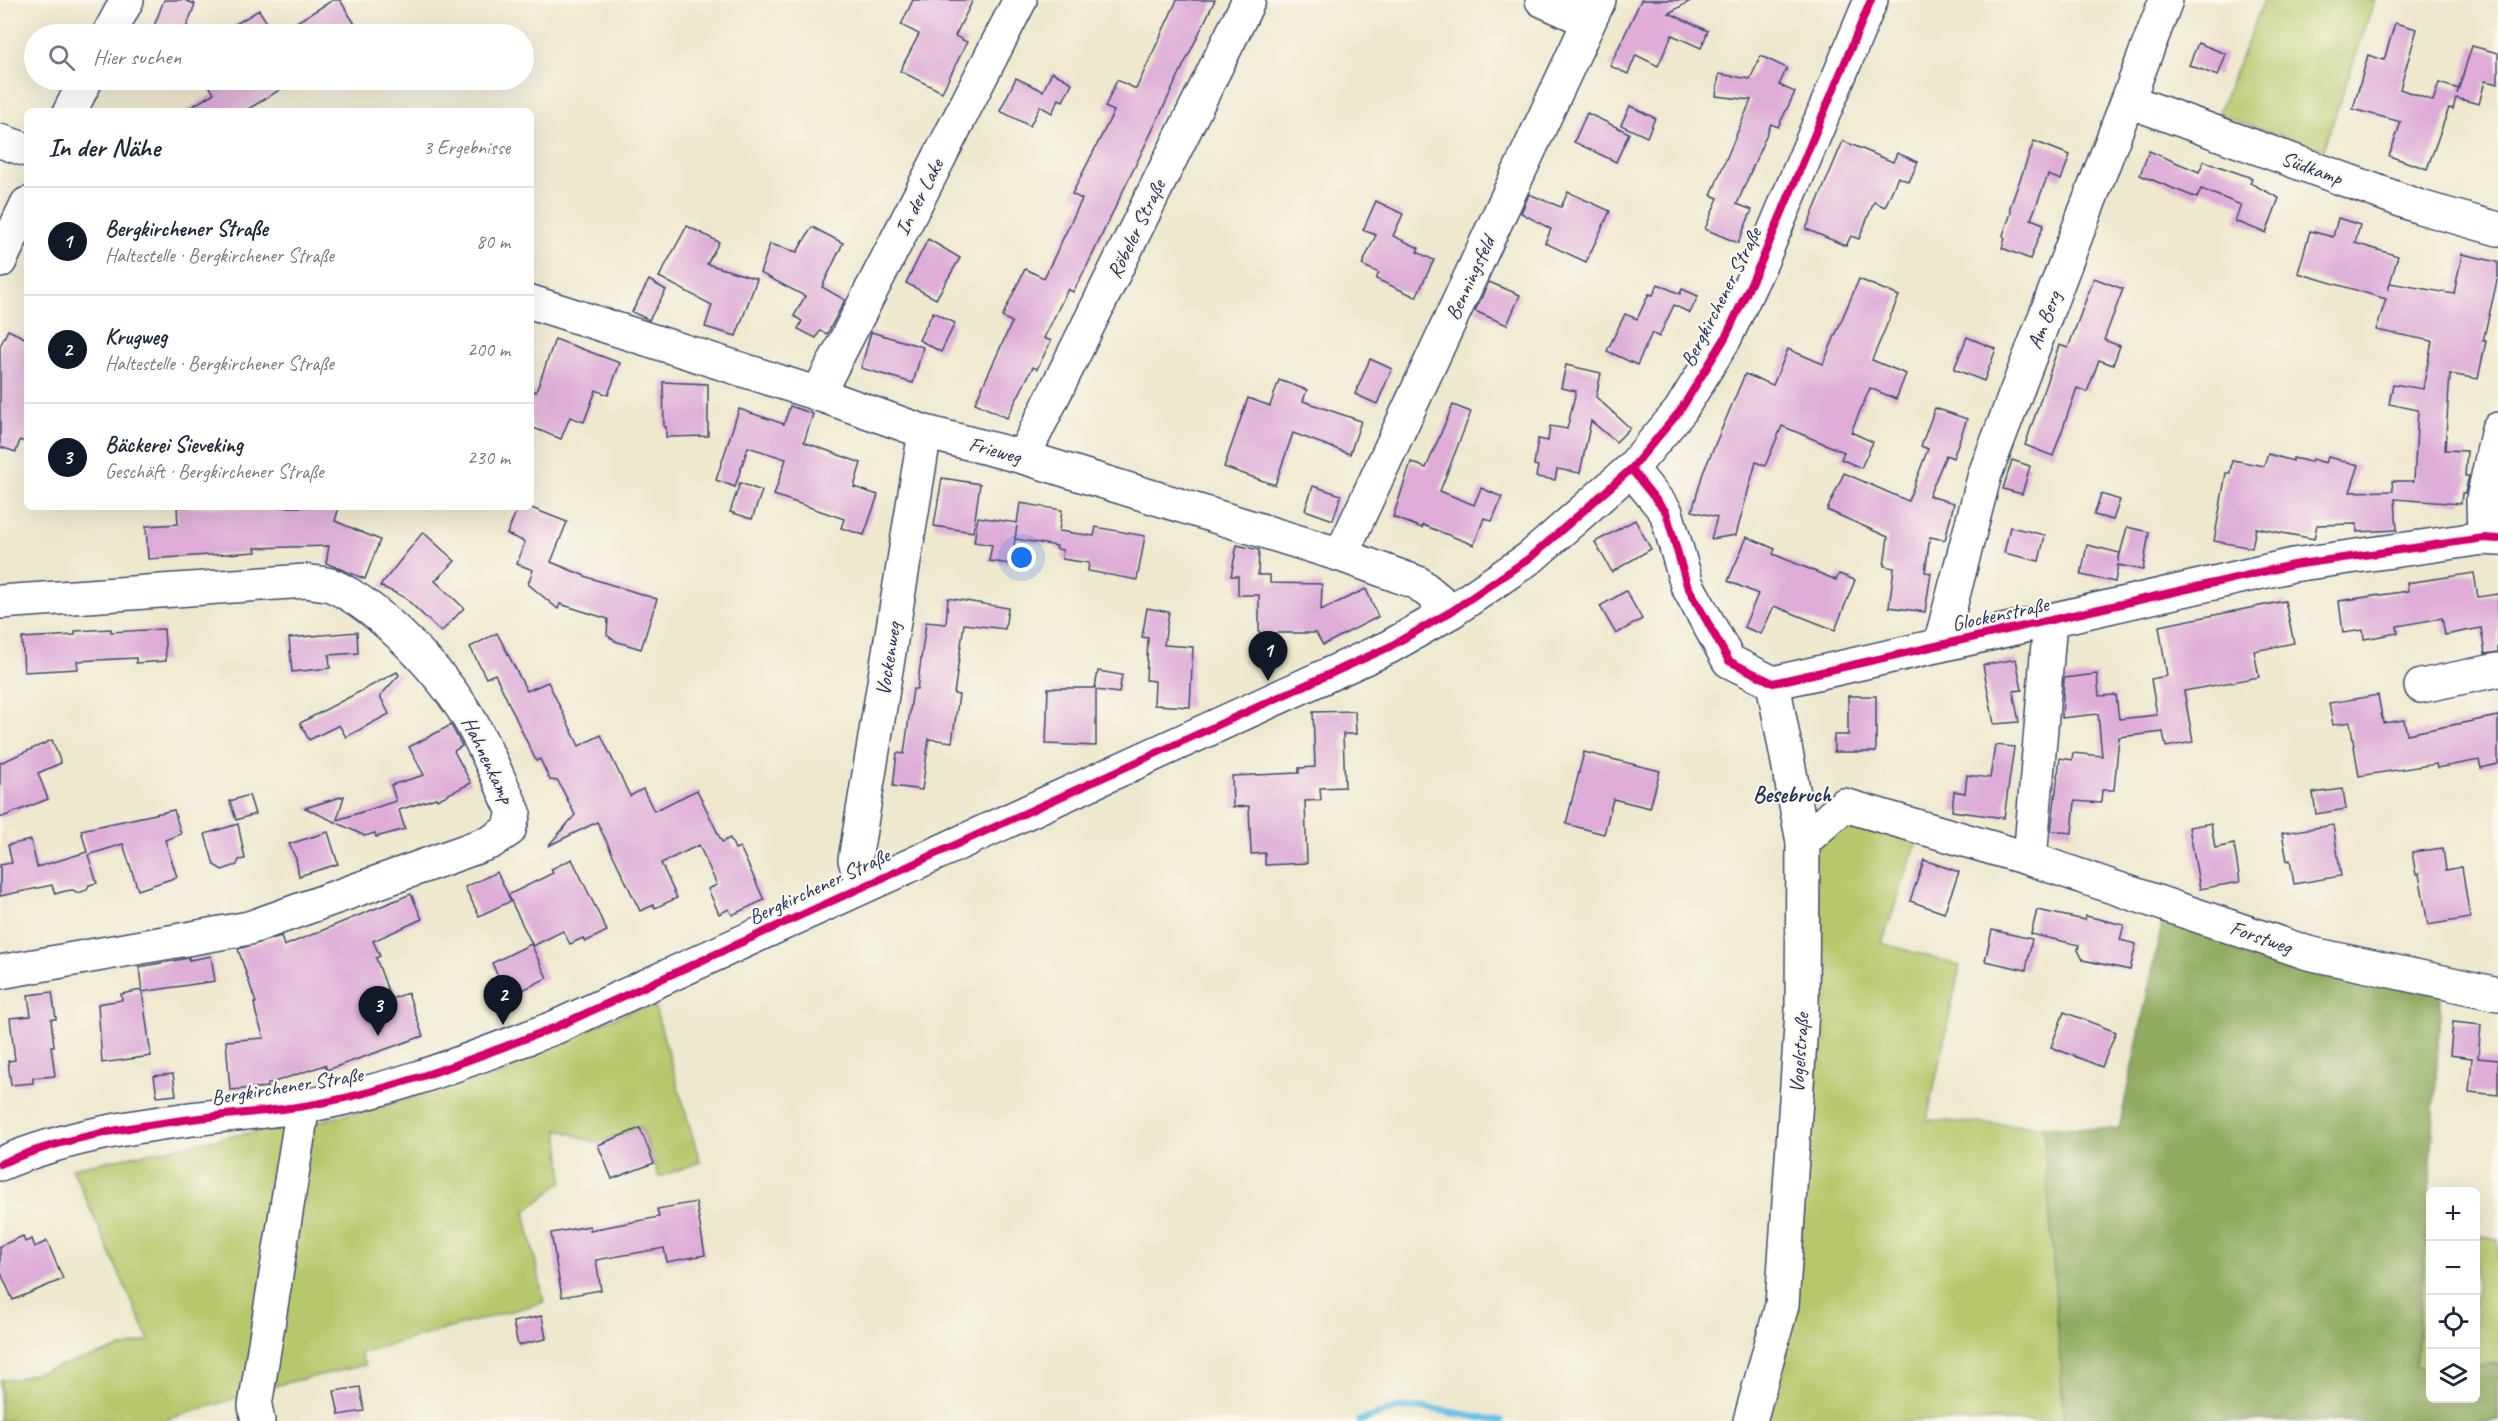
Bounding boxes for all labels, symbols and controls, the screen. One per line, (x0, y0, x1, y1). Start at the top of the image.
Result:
search box (24, 24, 534, 90)
icon: search (45, 41, 78, 74)
text: Hier suchen (93, 43, 181, 71)
text: In der Nähe (48, 131, 160, 164)
text: 3 Ergebnisse (423, 135, 510, 160)
street label: Südkamp (2278, 145, 2347, 191)
street label: In der Lake (889, 153, 950, 240)
street label: Röbeler Straße (1101, 173, 1172, 283)
text: Bergkirchener Straße (105, 215, 268, 243)
street label: Bergkirchener Straße (1675, 221, 1768, 371)
text: 1 (63, 229, 72, 254)
text: 80 m (476, 229, 510, 254)
street label: Benningsfeld (1439, 229, 1502, 324)
text: Haltestelle · Bergkirchener Straße (105, 243, 334, 268)
street label: Am Berg (2021, 286, 2067, 353)
text: Krugweg (105, 323, 167, 351)
text: 2 (63, 337, 72, 362)
text: 200 m (467, 337, 510, 362)
text: Haltestelle · Bergkirchener Straße (105, 351, 334, 376)
text: Bäckerei Sieveking (105, 431, 243, 459)
street label: Frieweg (966, 431, 1025, 470)
text: 3 (63, 445, 72, 470)
text: 230 m (467, 445, 510, 470)
text: Geschäft · Bergkirchener Straße (105, 459, 324, 484)
your location (1007, 543, 1036, 572)
street label: Glockenstraße (1949, 591, 2053, 637)
street label: Vockenweg (869, 619, 907, 697)
pin: 1 (1248, 632, 1288, 681)
street label: Hahnenkamp (456, 712, 521, 810)
district label: Besebruch (1753, 781, 1832, 809)
street label: Bergkirchener Straße (744, 841, 896, 930)
street label: Forstweg (2227, 914, 2297, 960)
pin: 2 (484, 976, 522, 1025)
pin: 3 (358, 986, 398, 1036)
street label: Vogelstraße (1783, 1010, 1815, 1094)
street label: Bergkirchener Straße (209, 1061, 367, 1111)
map controls (2426, 1187, 2480, 1403)
button: + (2426, 1187, 2480, 1241)
button: − (2426, 1241, 2480, 1295)
button: locate (2426, 1295, 2480, 1349)
button: layers (2426, 1349, 2480, 1403)

